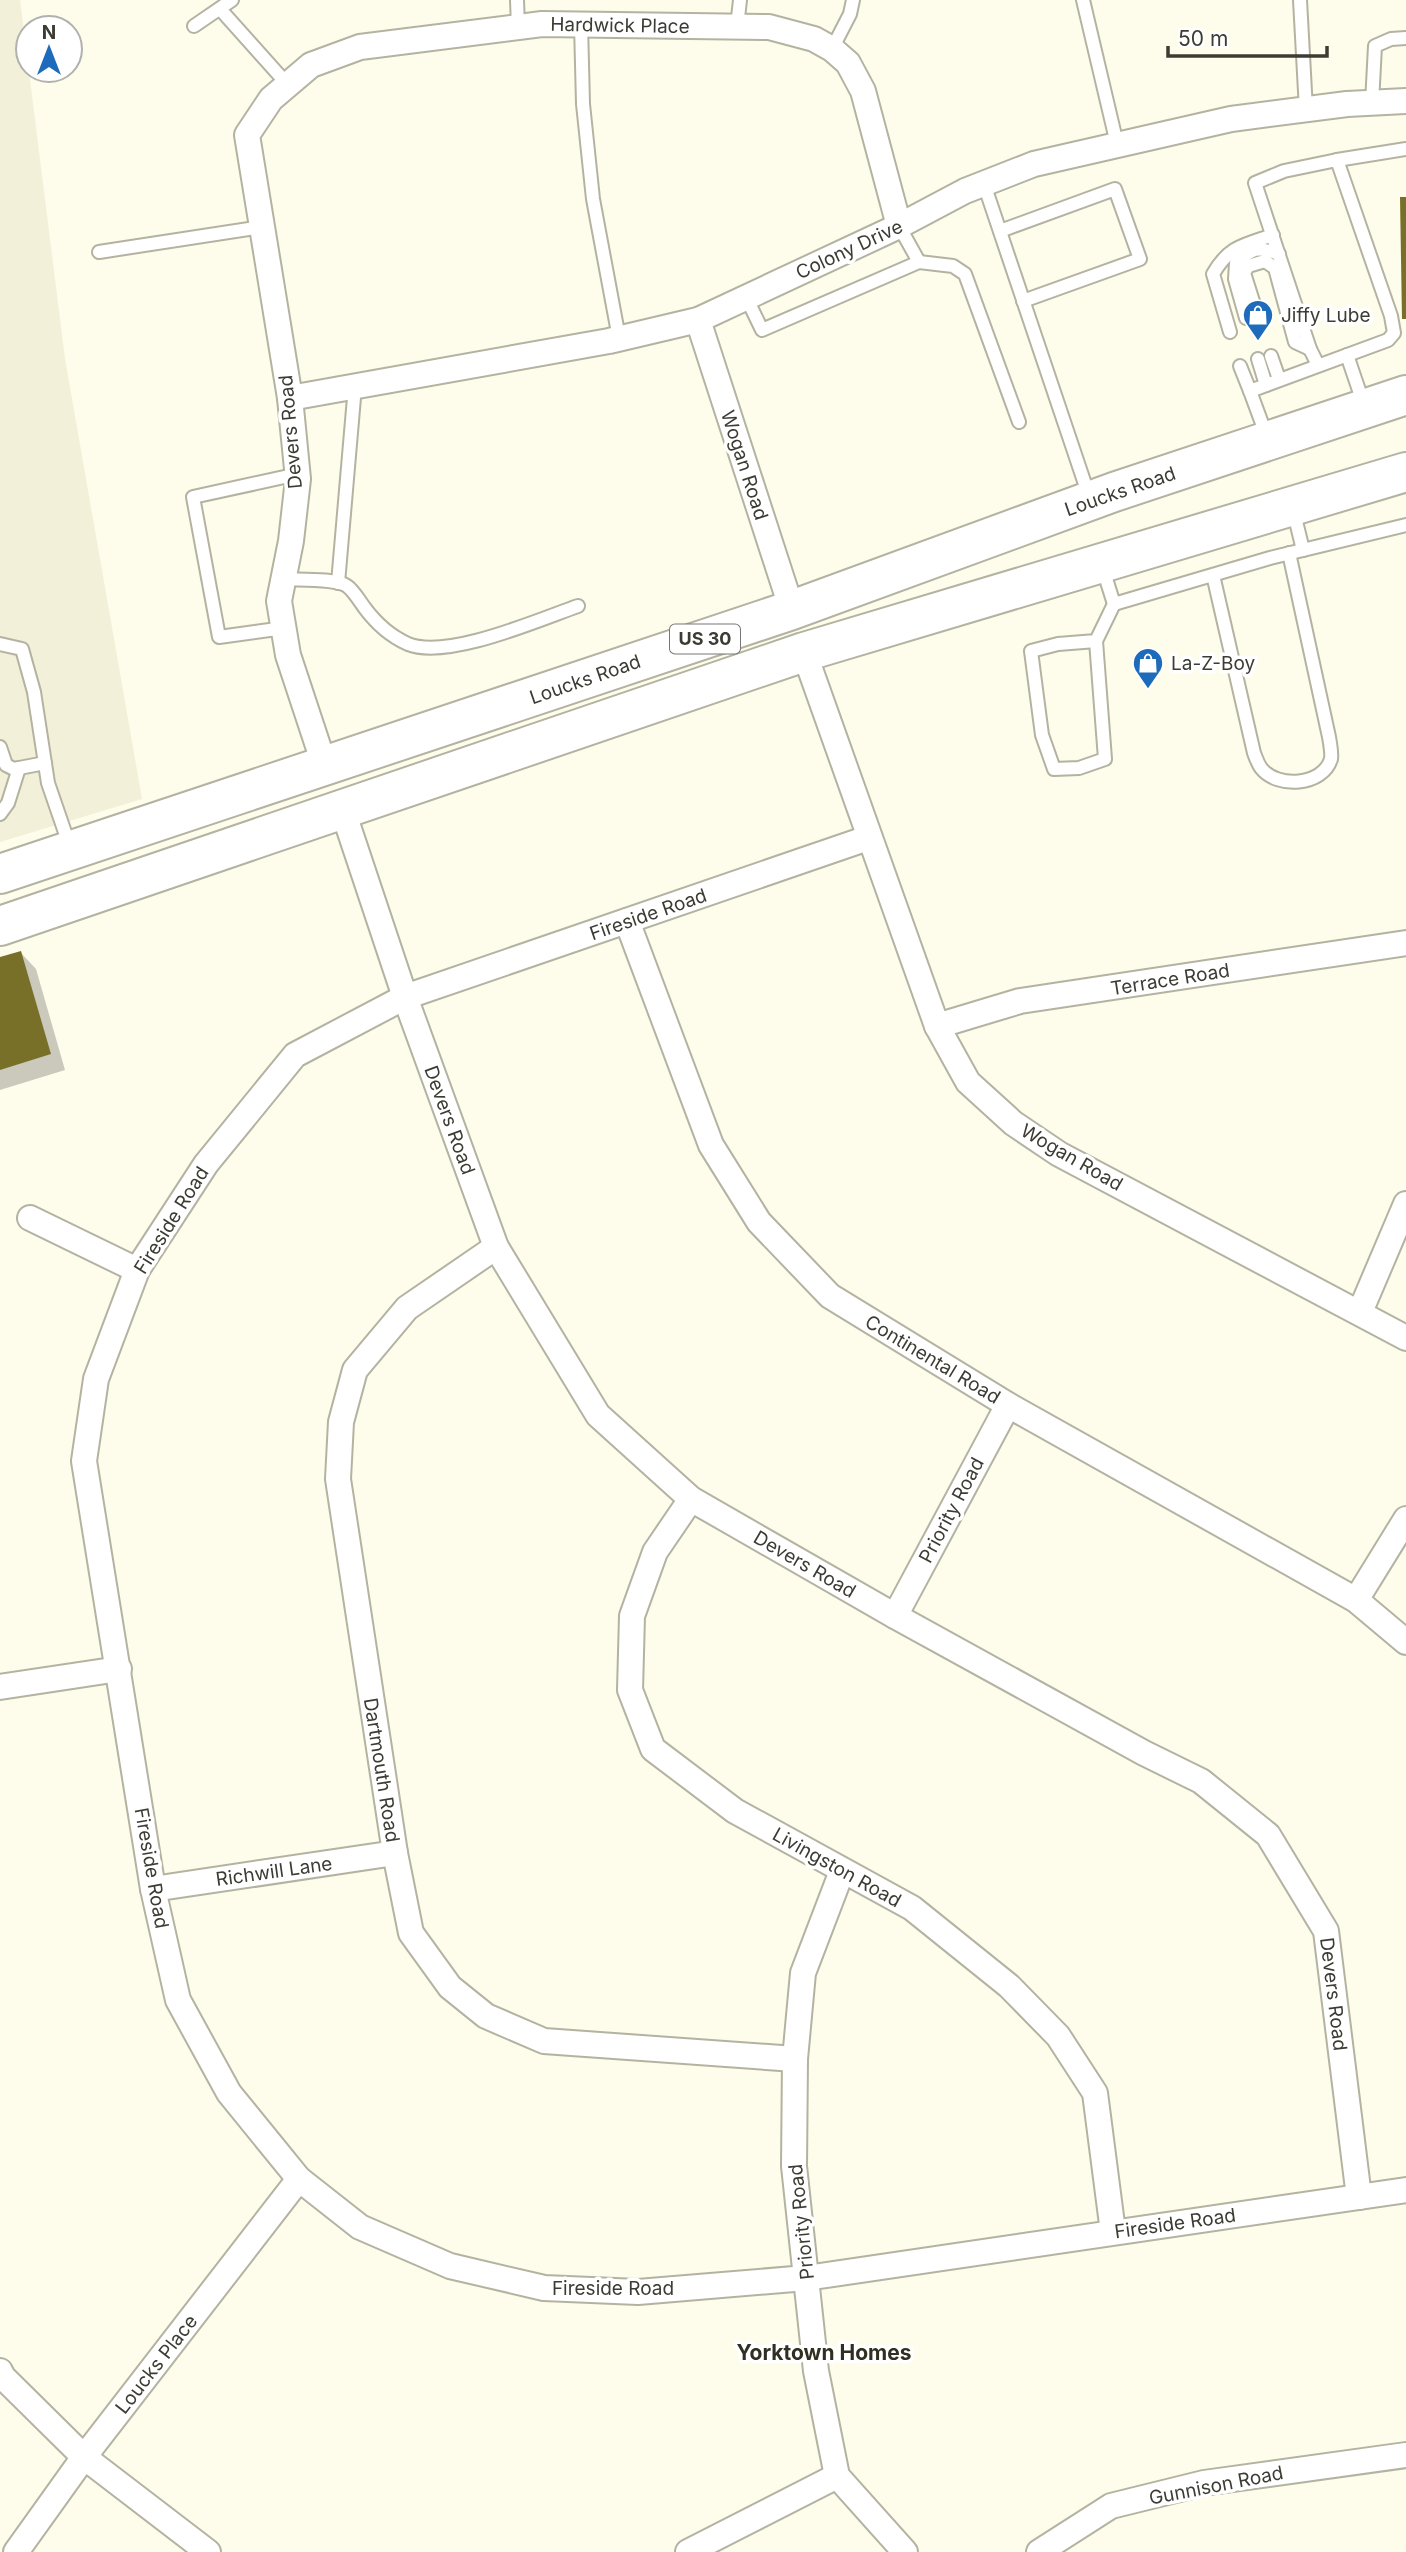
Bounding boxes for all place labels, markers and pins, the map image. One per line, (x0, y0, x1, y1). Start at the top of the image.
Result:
shop icon: Jiffy Lube (1241, 298, 1275, 342)
place label: Jiffy Lube (1281, 304, 1370, 327)
shop icon: La-Z-Boy (1131, 646, 1165, 690)
place label: La-Z-Boy (1171, 652, 1256, 675)

